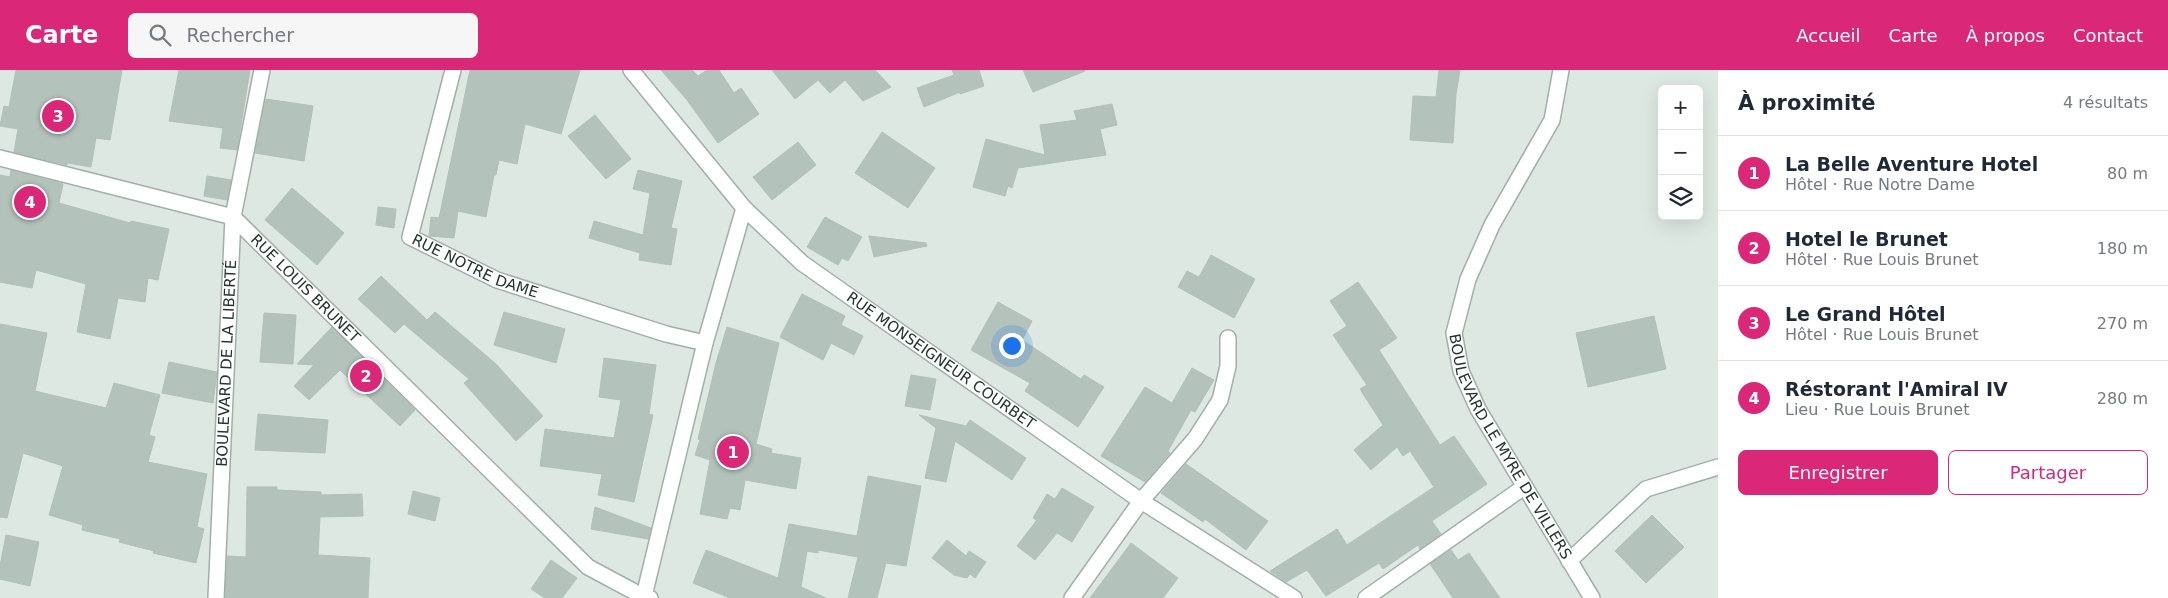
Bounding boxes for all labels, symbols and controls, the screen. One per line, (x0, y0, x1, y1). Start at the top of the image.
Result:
search box (128, 13, 478, 58)
text: Carte (25, 21, 98, 49)
icon: search (146, 21, 174, 49)
text: Rechercher (186, 24, 294, 46)
text: Accueil (1796, 25, 1861, 46)
text: Carte (1889, 25, 1938, 46)
text: À propos (1966, 25, 2045, 46)
text: Contact (2073, 25, 2143, 46)
map controls (1658, 85, 1703, 220)
button: + (1658, 85, 1703, 130)
text: À proximité (1738, 91, 1875, 115)
text: 4 résultats (2063, 93, 2148, 112)
pin: 3 (42, 97, 74, 135)
button: − (1658, 130, 1703, 175)
text: La Belle Aventure Hotel (1785, 153, 2038, 175)
text: 1 (1748, 164, 1760, 183)
text: 80 m (2107, 164, 2148, 183)
button: layers (1658, 175, 1703, 220)
text: Hôtel · Rue Notre Dame (1785, 175, 1975, 194)
pin: 4 (14, 183, 46, 221)
text: Hotel le Brunet (1785, 228, 1948, 250)
street label: RUE LOUIS BRUNET (247, 230, 365, 347)
street label: RUE NOTRE DAME (409, 230, 541, 302)
text: 2 (1748, 239, 1760, 258)
text: 180 m (2097, 239, 2148, 258)
text: Hôtel · Rue Louis Brunet (1785, 250, 1979, 269)
street label: BOULEVARD DE LA LIBERTÉ (213, 259, 240, 467)
street label: RUE MONSEIGNEUR COURBET (843, 288, 1039, 433)
text: Le Grand Hôtel (1785, 303, 1946, 325)
text: 3 (1748, 314, 1760, 333)
text: 270 m (2097, 314, 2148, 333)
text: Hôtel · Rue Louis Brunet (1785, 325, 1979, 344)
street label: BOULEVARD LE MYRE DE VILLERS (1445, 332, 1575, 562)
your location (999, 333, 1025, 359)
pin: 2 (350, 357, 382, 395)
text: Réstorant l'Amiral IV (1785, 378, 2008, 400)
text: 4 (1748, 389, 1760, 408)
text: 280 m (2097, 389, 2148, 408)
text: Lieu · Rue Louis Brunet (1785, 400, 1969, 419)
pin: 1 (717, 433, 749, 471)
button: Enregistrer (1738, 450, 1938, 495)
button: Partager (1948, 450, 2148, 495)

